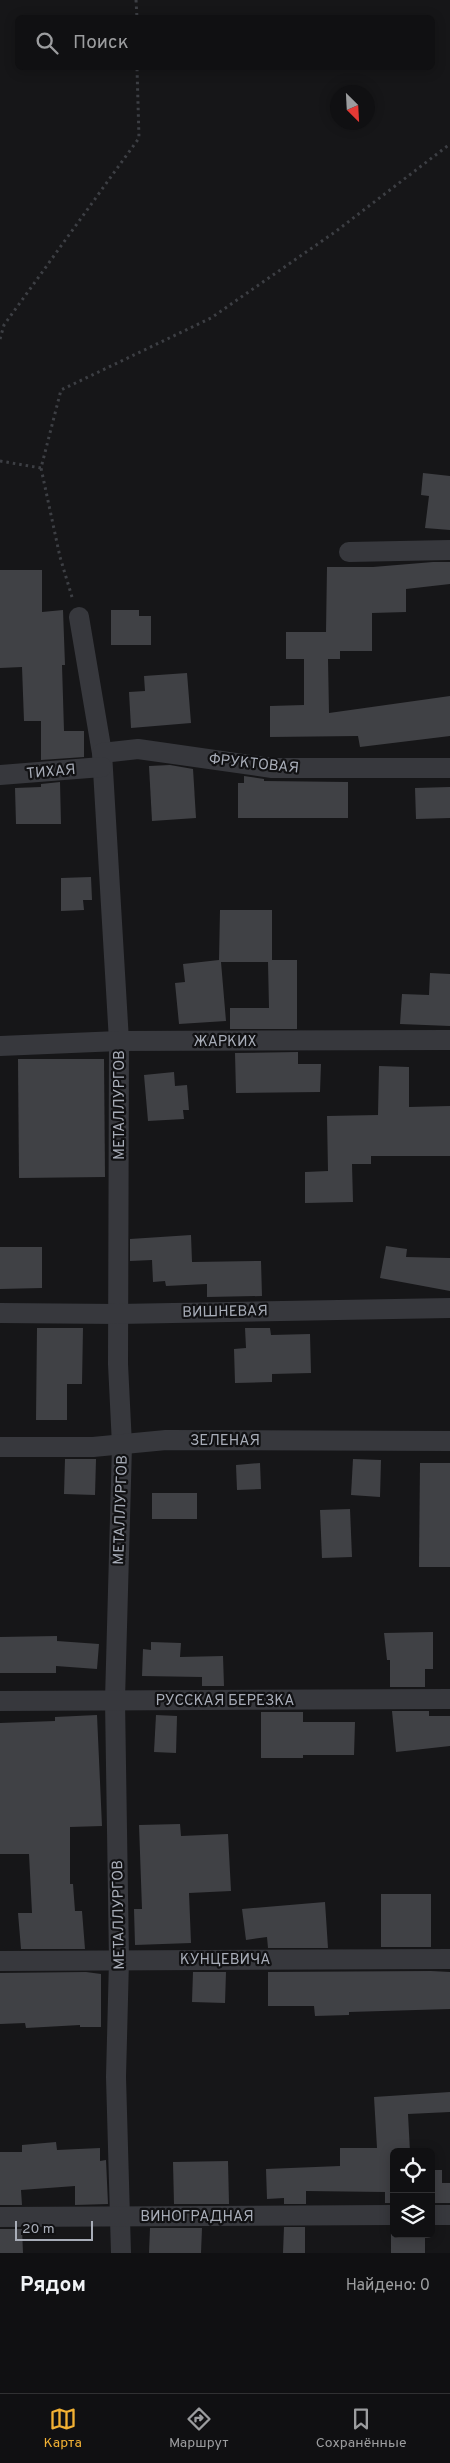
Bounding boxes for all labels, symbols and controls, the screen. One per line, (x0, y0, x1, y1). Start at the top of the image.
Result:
search box (15, 15, 435, 70)
icon: search (33, 29, 61, 57)
text: Поиск (73, 31, 129, 55)
north arrow (330, 85, 375, 130)
street label: ФРУКТОВАЯ (208, 750, 300, 779)
street label: ТИХАЯ (26, 761, 77, 784)
street label: ЖАРКИХ (193, 1033, 257, 1052)
street label: МЕТАЛЛУРГОВ (111, 1050, 130, 1160)
street label: ВИШНЕВАЯ (182, 1302, 268, 1323)
street label: ЗЕЛЕНАЯ (190, 1432, 260, 1451)
street label: МЕТАЛЛУРГОВ (110, 1455, 133, 1565)
street label: РУССКАЯ БЕРЕЗКА (155, 1692, 295, 1711)
street label: МЕТАЛЛУРГОВ (109, 1860, 130, 1970)
street label: КУНЦЕВИЧА (180, 1951, 270, 1970)
map controls (390, 2148, 435, 2238)
button: locate (390, 2148, 435, 2193)
button: layers (390, 2193, 435, 2238)
street label: ВИНОГРАДНАЯ (140, 2208, 254, 2227)
scale bar (15, 2218, 92, 2241)
text: 20 m (22, 2221, 55, 2238)
text: Рядом (20, 2272, 86, 2299)
text: Найдено: 0 (346, 2276, 430, 2296)
tab: Карта (44, 2405, 82, 2452)
tab: Маршрут (169, 2405, 229, 2452)
tab: Сохранённые (316, 2405, 406, 2452)

